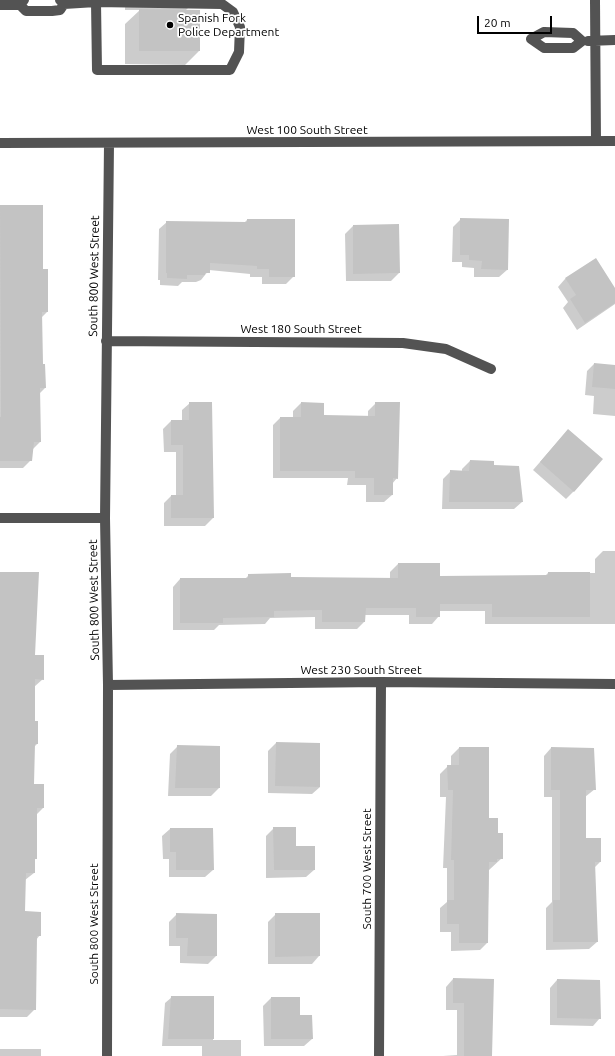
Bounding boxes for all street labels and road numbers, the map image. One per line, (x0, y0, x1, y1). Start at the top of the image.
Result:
street label: West 100 South Street (246, 123, 368, 137)
street label: South 800 West Street (86, 215, 102, 337)
street label: West 180 South Street (240, 322, 362, 336)
street label: South 800 West Street (86, 539, 102, 661)
street label: West 230 South Street (300, 663, 422, 677)
street label: South 700 West Street (360, 808, 374, 930)
street label: South 800 West Street (87, 863, 101, 985)

